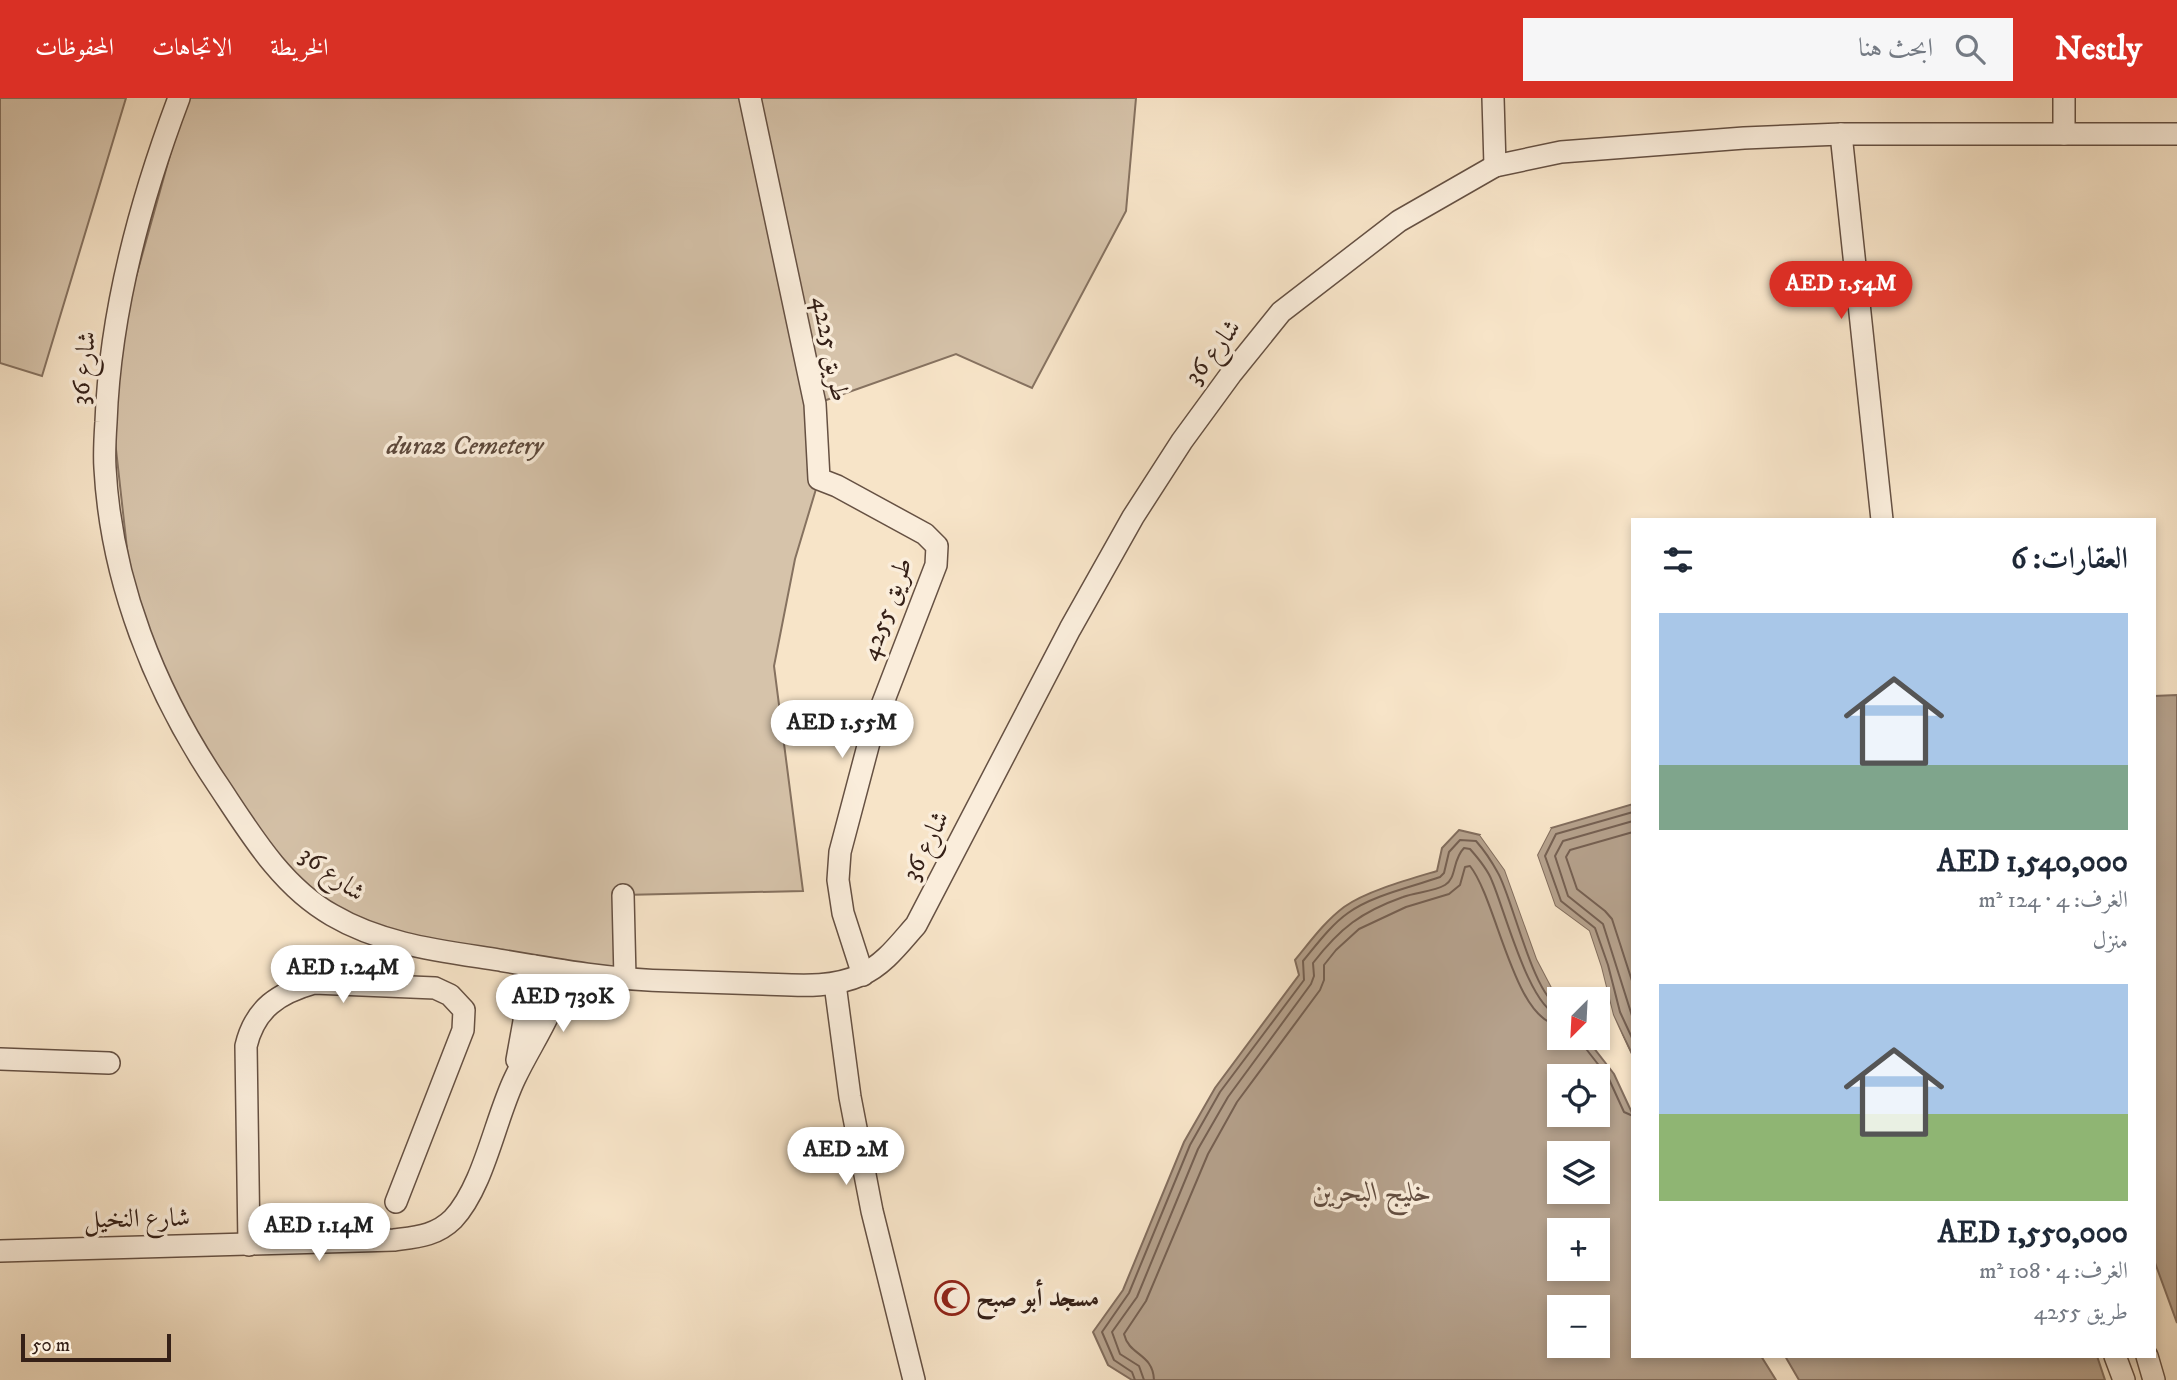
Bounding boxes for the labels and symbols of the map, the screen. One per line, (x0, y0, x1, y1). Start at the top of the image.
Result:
pin: AED 1.54M (1761, 262, 1921, 321)
street label: طريق 4225 (804, 294, 856, 404)
street label: شارع 36 (1177, 313, 1252, 394)
street label: شارع 36 (64, 330, 108, 407)
park label: duraz Cemetery (386, 430, 545, 463)
street label: طريق 4255 (853, 553, 921, 665)
pin: AED 1.55M (762, 700, 922, 760)
street label: شارع 36 (895, 806, 961, 888)
street label: شارع 36 (290, 839, 371, 913)
pin: AED 1.24M (263, 946, 423, 1005)
pin: AED 730K (491, 974, 635, 1034)
north arrow (1547, 987, 1610, 1050)
pin: AED 2M (789, 1128, 903, 1187)
water label: خليج البحرين (1312, 1175, 1432, 1216)
street label: شارع النخيل (84, 1202, 190, 1240)
pin: AED 1.14M (239, 1204, 399, 1263)
mosque icon: مسجد أبو صبح (933, 1279, 971, 1317)
place label: مسجد أبو صبح (976, 1279, 1099, 1321)
scale bar (21, 1331, 172, 1363)

